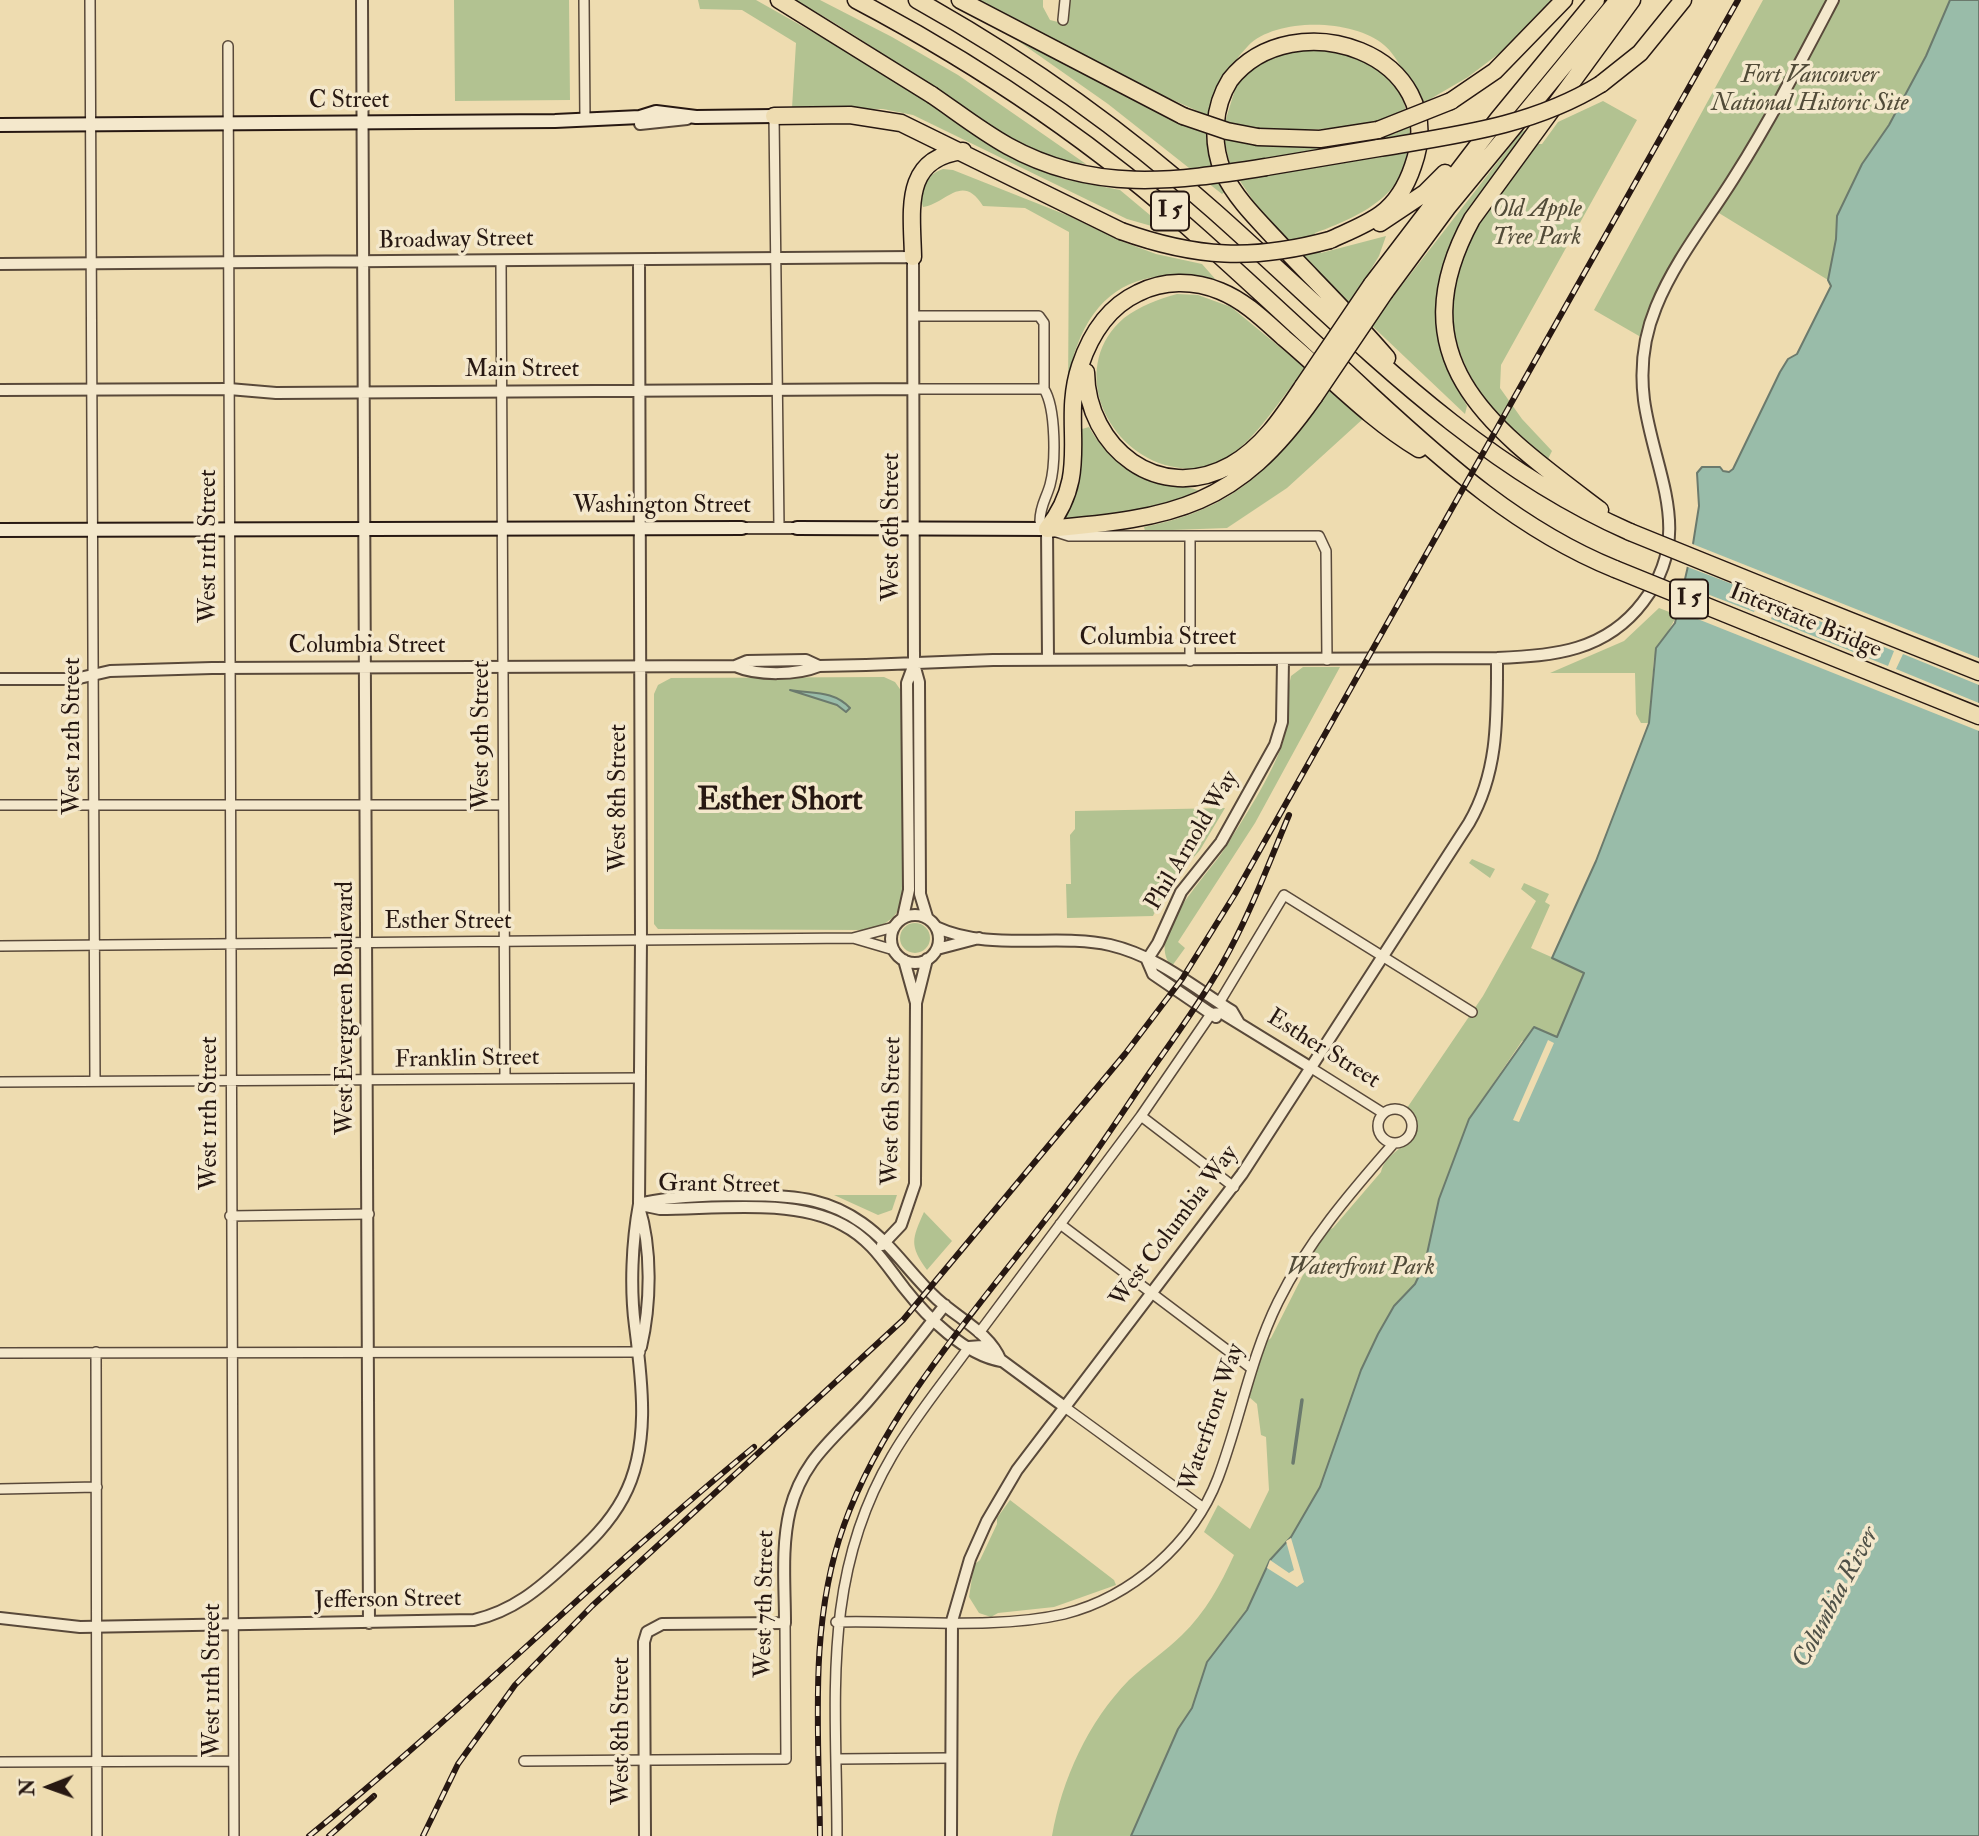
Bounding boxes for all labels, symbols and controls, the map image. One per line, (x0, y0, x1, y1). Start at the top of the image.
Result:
park label: Fort Vancouver National Historic Site (1711, 63, 1909, 119)
street label: C Street (309, 88, 389, 116)
road number: I 5 (1151, 192, 1189, 230)
park label: Old Apple Tree Park (1492, 197, 1582, 253)
street label: Broadway Street (378, 225, 534, 257)
street label: Main Street (465, 357, 579, 385)
street label: West 6th Street (879, 453, 907, 601)
street label: West 11th Street (196, 469, 224, 623)
street label: Washington Street (573, 493, 751, 521)
street label: Interstate Bridge (1725, 578, 1885, 666)
road number: I 5 (1670, 580, 1708, 618)
street label: Columbia Street (1080, 625, 1236, 653)
street label: Columbia Street (289, 633, 445, 661)
street label: West 12th Street (60, 657, 88, 815)
street label: West 9th Street (469, 661, 497, 809)
street label: West 8th Street (606, 724, 634, 872)
street label: Phil Arnold Way (1140, 766, 1246, 916)
district label: Esther Short (697, 783, 863, 821)
street label: West Evergreen Boulevard (333, 881, 361, 1135)
street label: Esther Street (384, 909, 512, 937)
street label: Esther Street (1261, 1004, 1385, 1096)
street label: West 11th Street (197, 1036, 225, 1190)
street label: West 6th Street (877, 1036, 909, 1186)
street label: Franklin Street (394, 1044, 540, 1076)
street label: West Columbia Way (1105, 1141, 1245, 1313)
street label: Grant Street (658, 1171, 780, 1201)
park label: Waterfront Park (1287, 1255, 1435, 1283)
street label: Waterfront Way (1174, 1340, 1252, 1496)
water label: Columbia River (1787, 1522, 1887, 1674)
street label: West 7th Street (750, 1530, 782, 1678)
street label: Jefferson Street (314, 1585, 462, 1617)
street label: West 11th Street (200, 1603, 228, 1757)
street label: West 8th Street (609, 1657, 637, 1805)
north arrow (14, 1752, 84, 1822)
text: N (16, 1779, 40, 1796)

